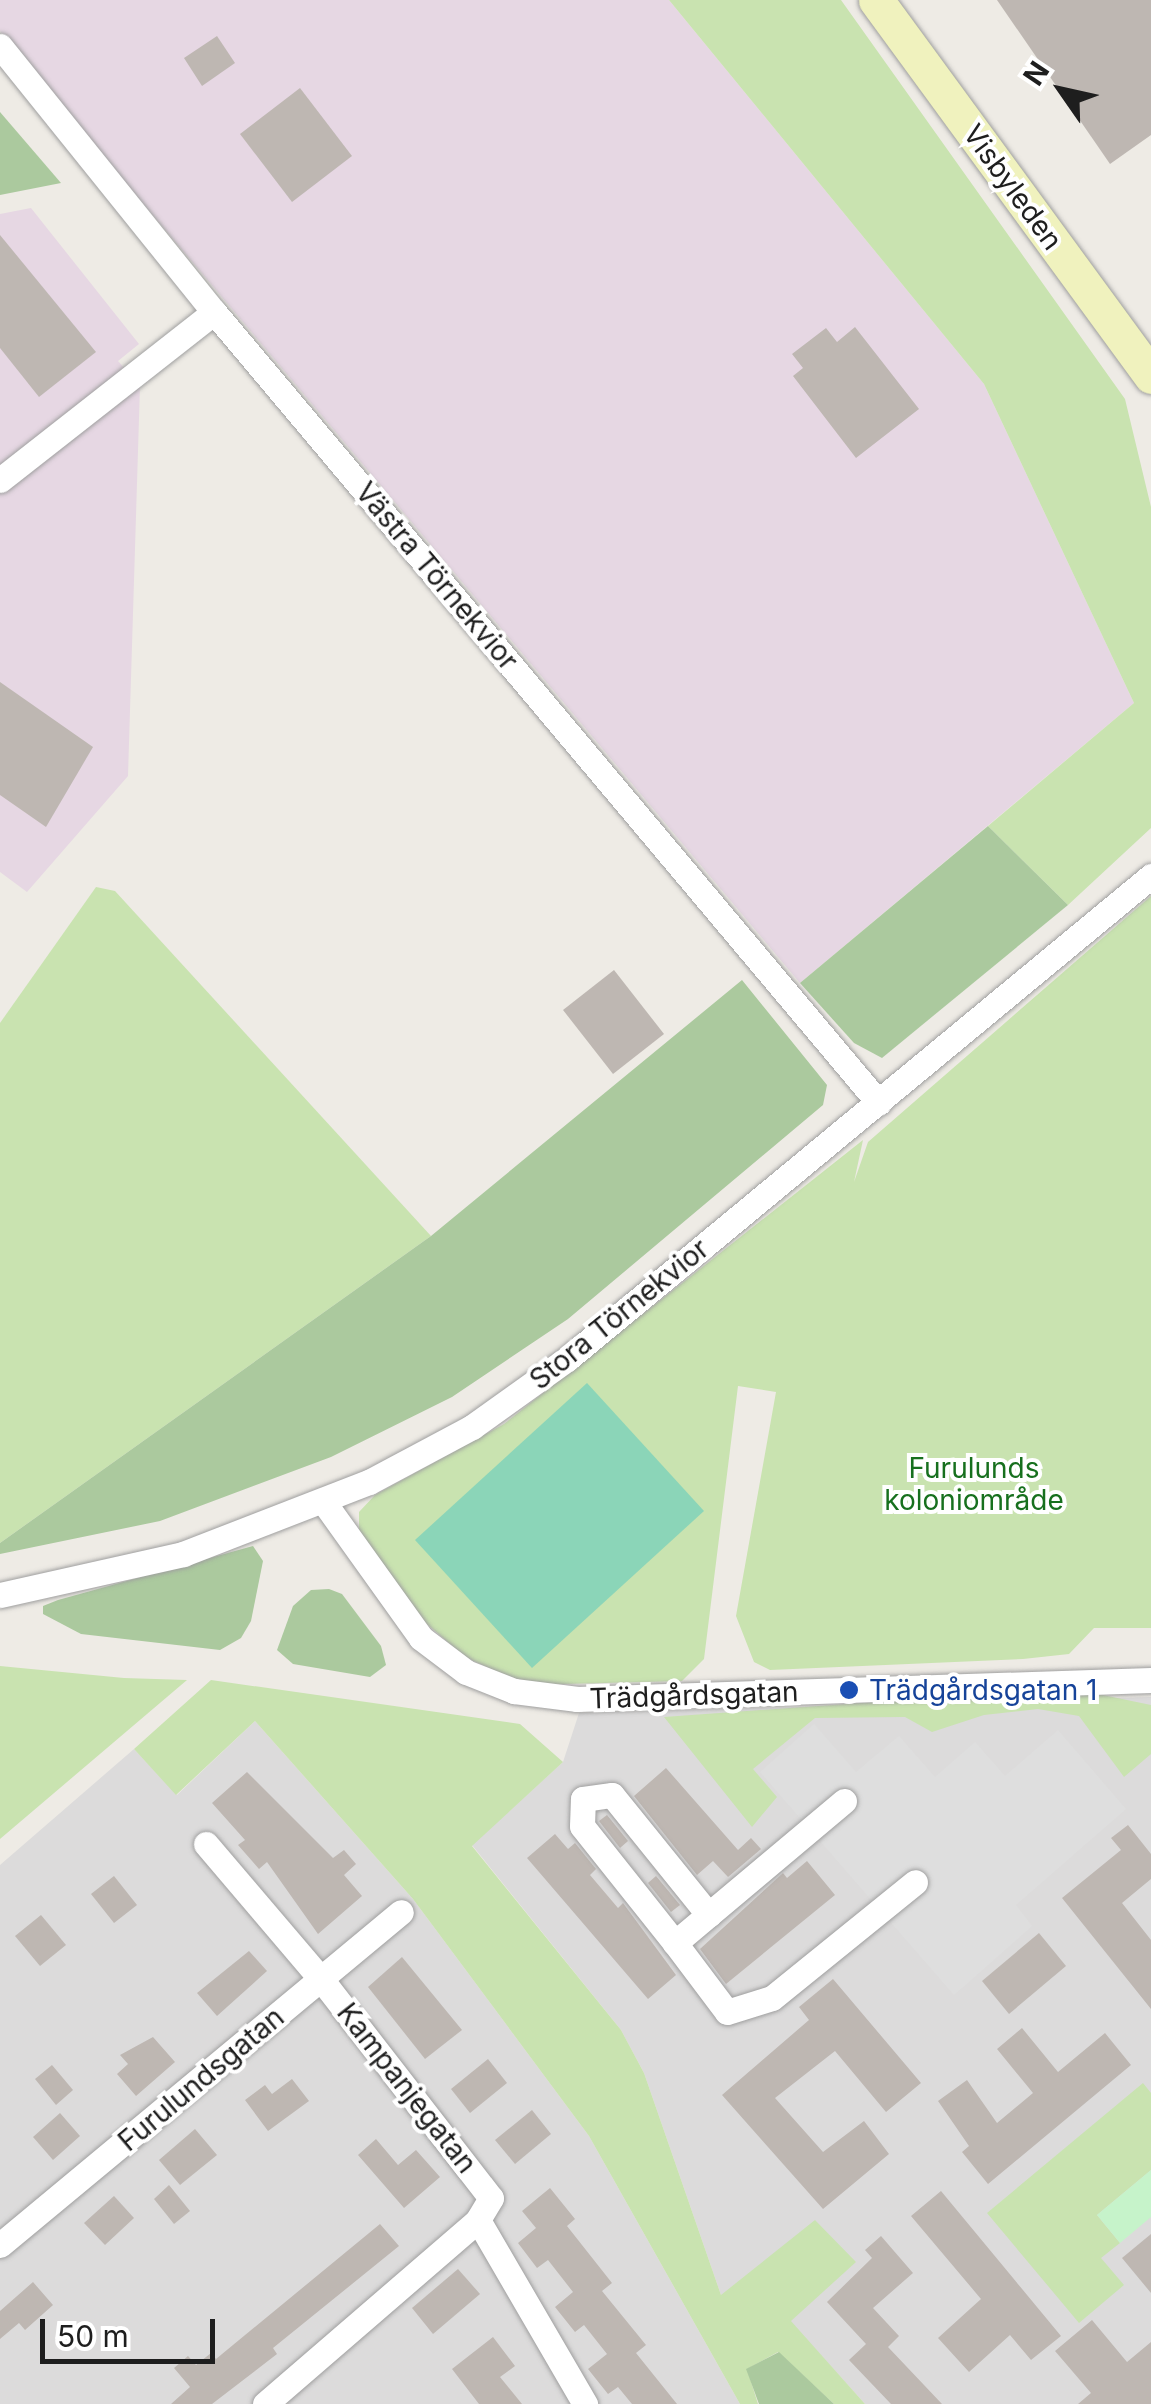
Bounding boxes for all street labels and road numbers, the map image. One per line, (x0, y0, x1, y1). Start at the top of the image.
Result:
street label: Visbyleden (956, 118, 1070, 256)
street label: Västra Törnekvior (349, 475, 525, 677)
street label: Stora Törnekvior (523, 1232, 715, 1396)
street label: Trädgårdsgatan (589, 1675, 799, 1715)
street label: Kampanjegatan (330, 1996, 484, 2180)
street label: Furulundsgatan (111, 2000, 291, 2158)

